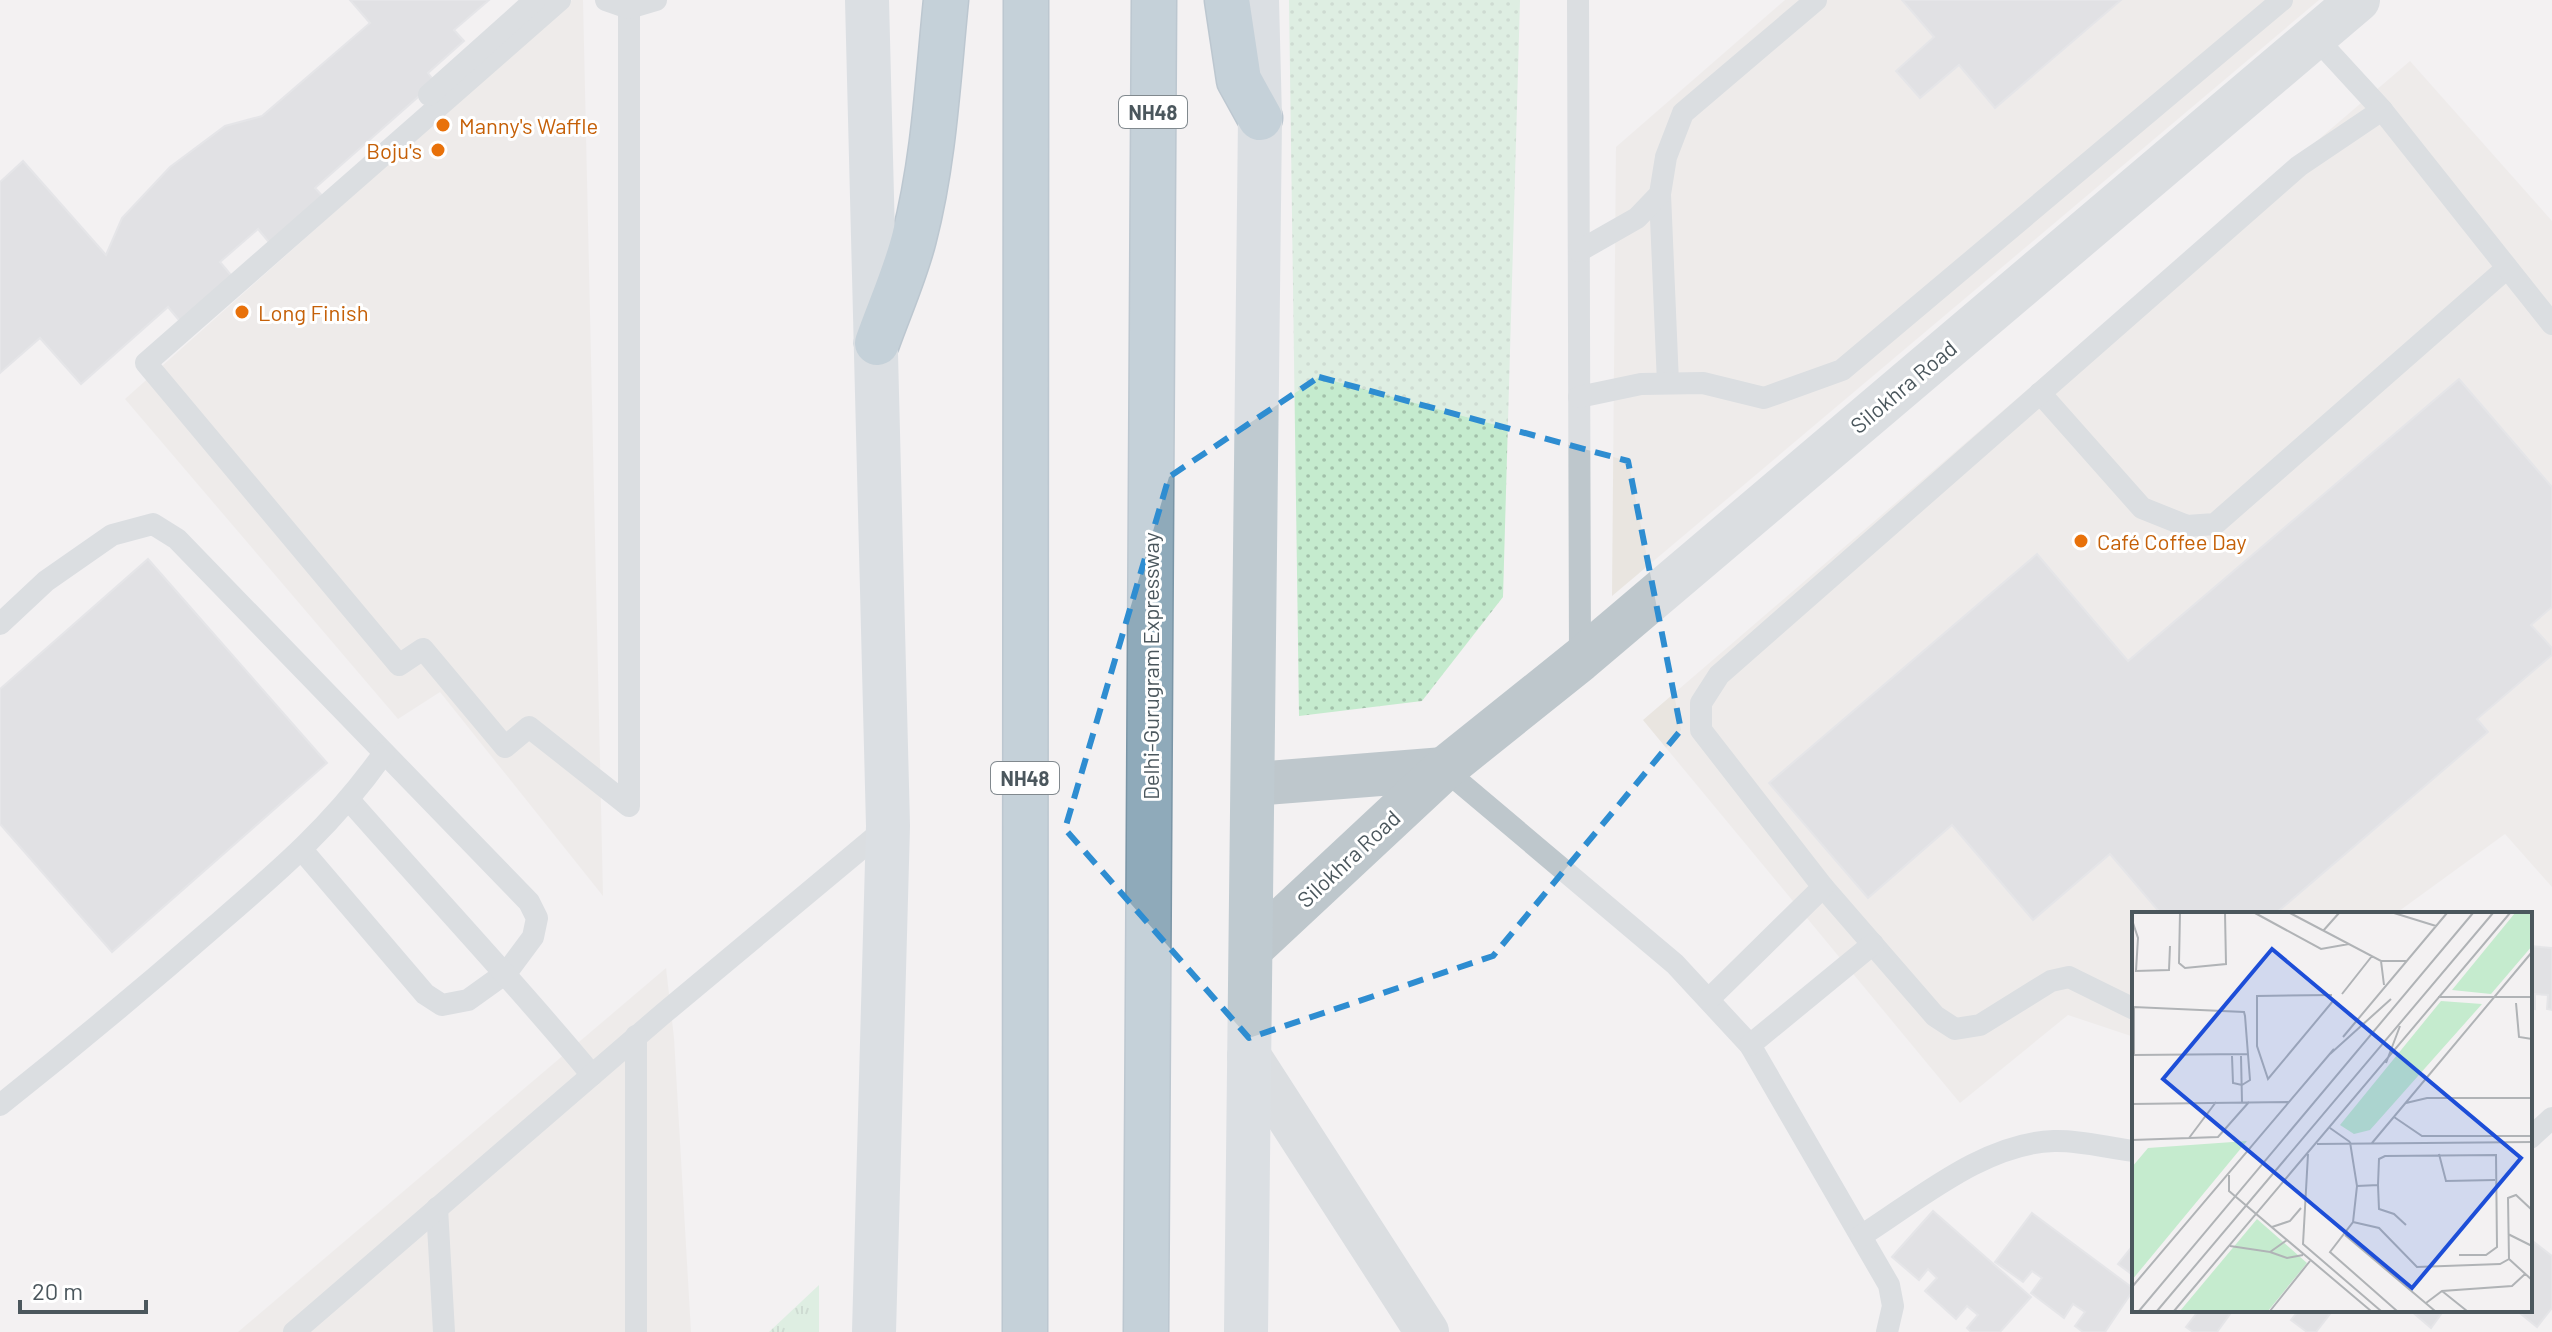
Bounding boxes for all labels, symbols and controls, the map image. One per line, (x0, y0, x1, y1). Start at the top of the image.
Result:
road number: NH48 (1119, 96, 1187, 128)
place label: Manny's Waffle (459, 112, 598, 138)
marker: Manny's Waffle (434, 116, 452, 134)
place label: Boju's (366, 137, 422, 163)
marker: Boju's (429, 141, 447, 159)
place label: Long Finish (258, 299, 369, 325)
marker: Long Finish (233, 303, 251, 321)
street label: Silokhra Road (1845, 334, 1961, 438)
place label: Café Coffee Day (2097, 528, 2247, 554)
street label: Delhi-Gurugram Expressway (1137, 532, 1163, 800)
marker: Café Coffee Day (2072, 532, 2090, 550)
road number: NH48 (991, 762, 1059, 794)
street label: Silokhra Road (1291, 804, 1405, 912)
inset map (2132, 912, 2532, 1312)
scale bar (20, 1264, 146, 1314)
text: 20 m (32, 1276, 83, 1305)

